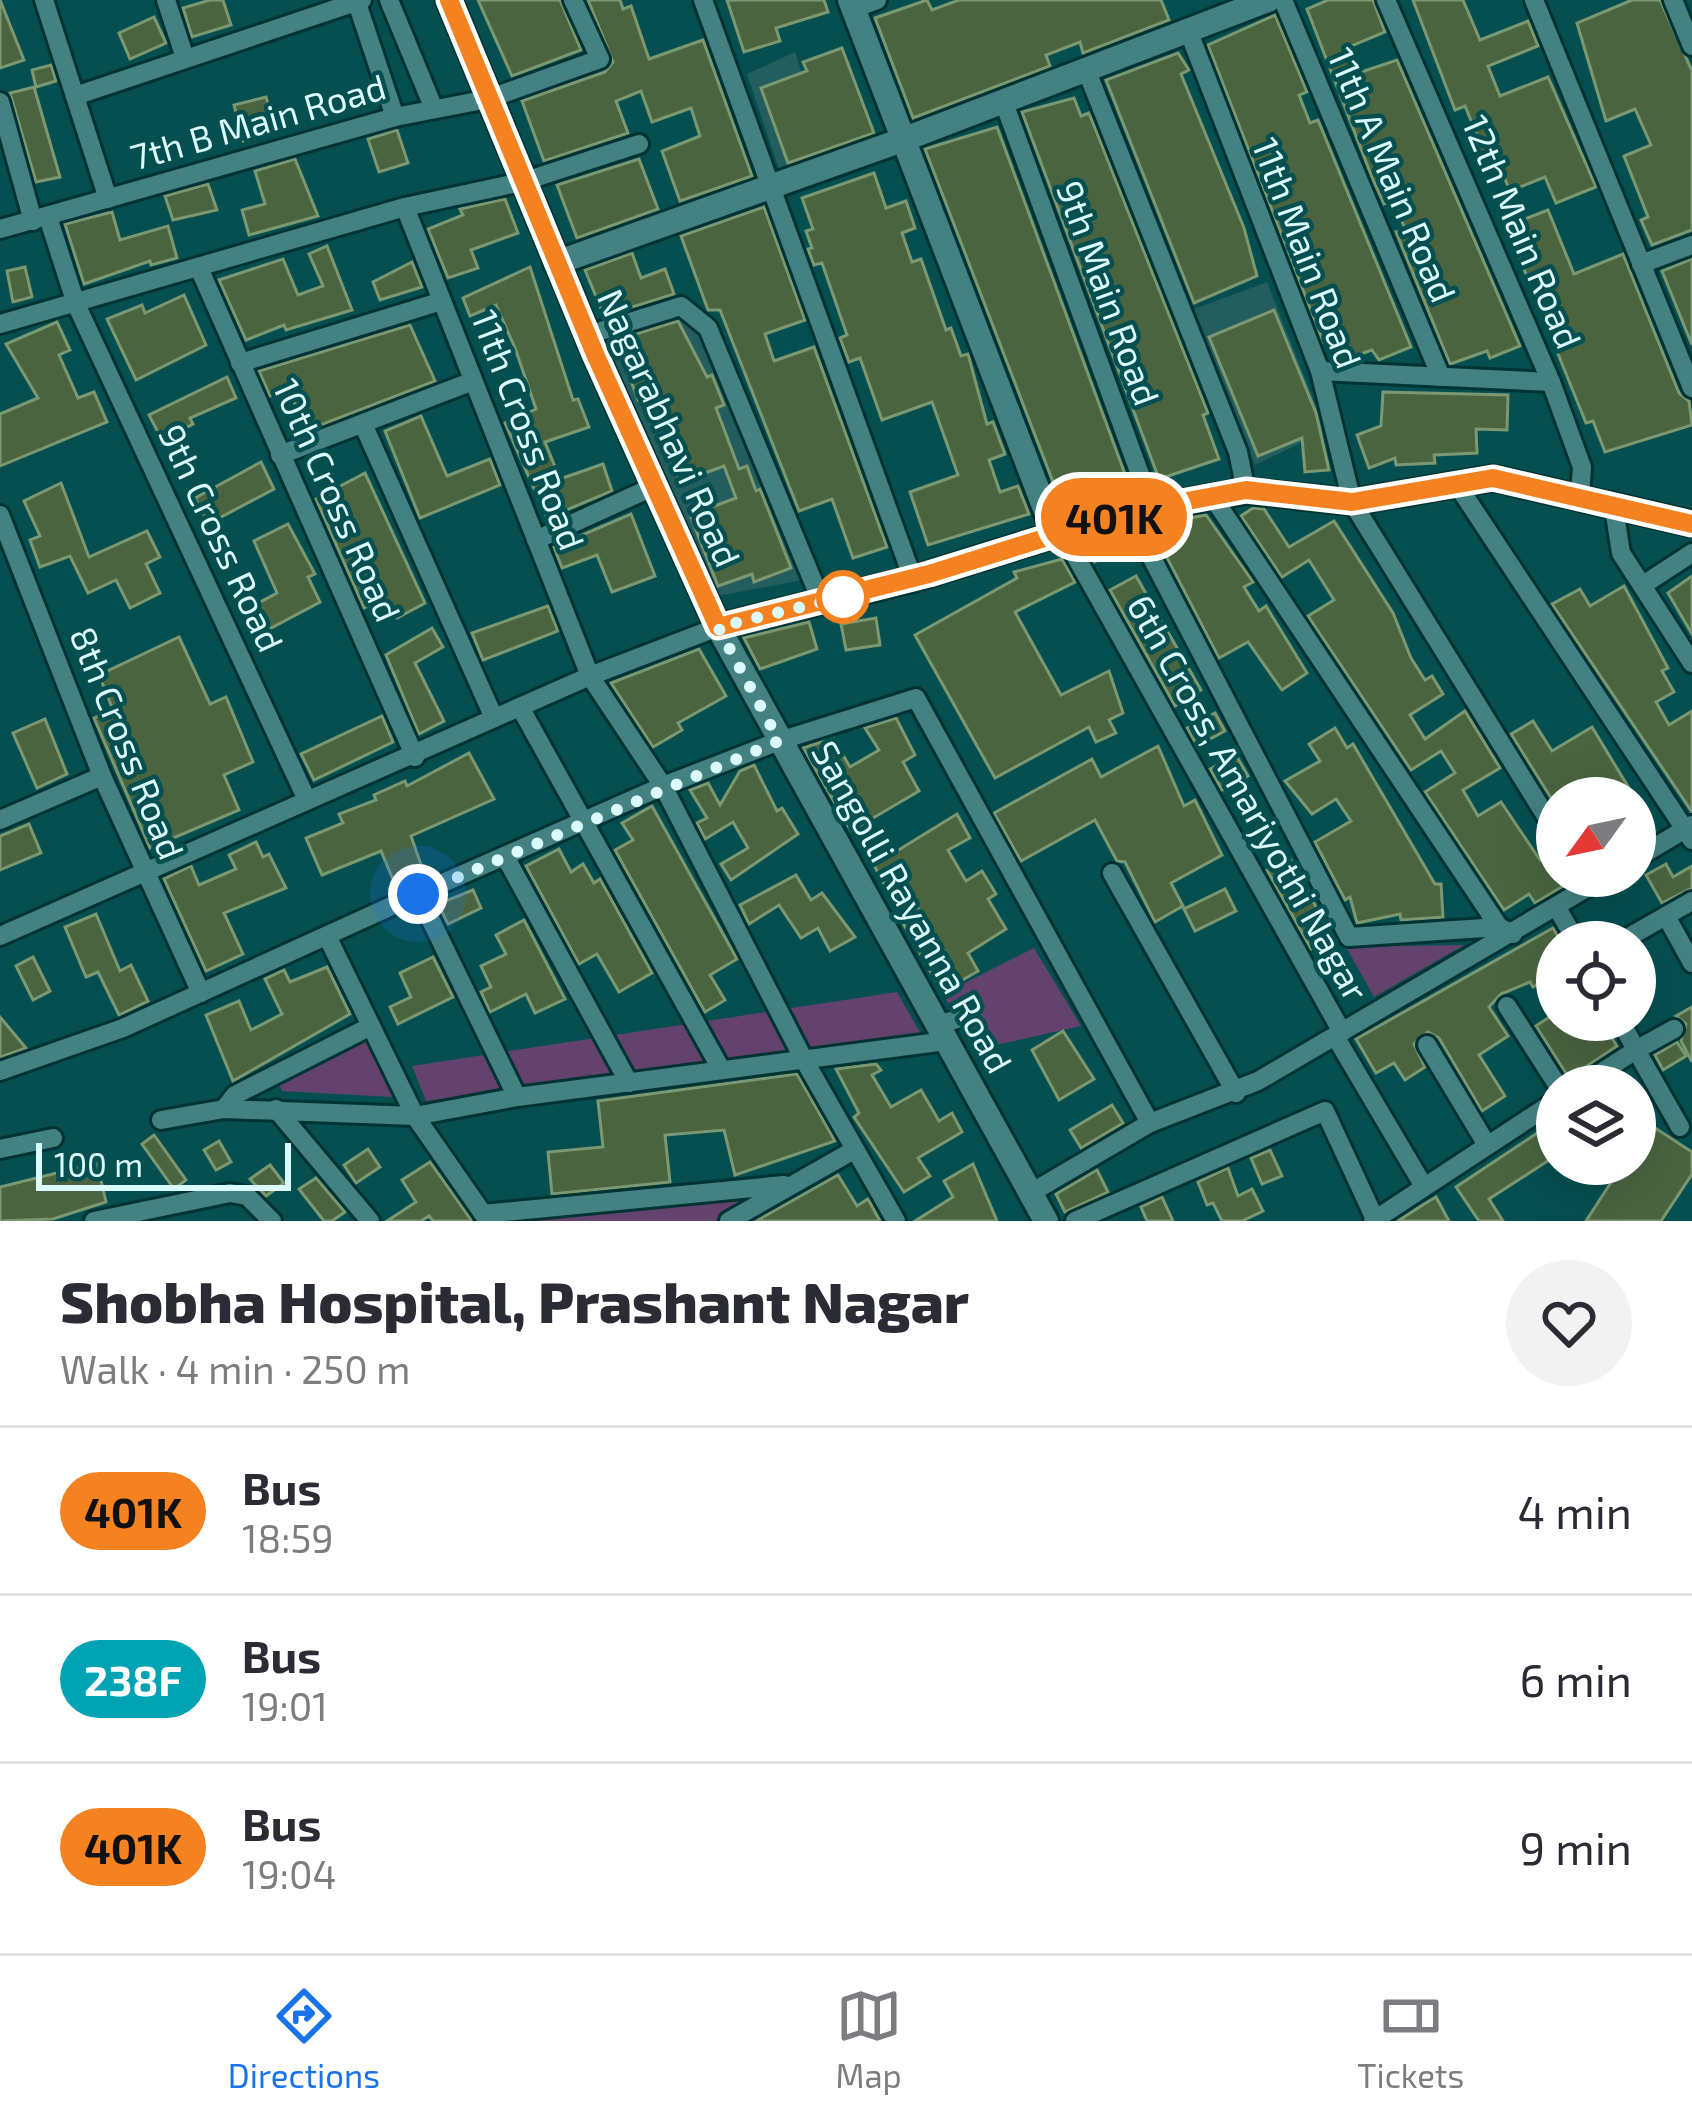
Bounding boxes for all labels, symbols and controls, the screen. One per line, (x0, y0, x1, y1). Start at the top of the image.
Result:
street label: 11th A Main Road (1320, 41, 1466, 308)
street label: 7th B Main Road (125, 64, 390, 178)
street label: 12th Main Road (1455, 108, 1592, 355)
street label: 11th Main Road (1245, 131, 1372, 374)
street label: 9th Main Road (1049, 175, 1170, 410)
street label: Nagarabhavi Road (590, 282, 751, 573)
street label: 11th Cross Road (464, 303, 595, 556)
street label: 10th Cross Road (266, 371, 411, 627)
street label: 9th Cross Road (151, 417, 294, 658)
line badge: 401K (1030, 478, 1198, 556)
text: 401K (1065, 492, 1163, 542)
unlabelled marker (818, 572, 868, 622)
street label: 6th Cross, Amarjyothi Nagar (1120, 587, 1379, 1008)
street label: 8th Cross Road (62, 620, 195, 865)
street label: Sangolli Rayanna Road (804, 733, 1022, 1080)
north arrow (1536, 777, 1656, 897)
map controls (1536, 777, 1656, 1185)
your location (388, 864, 448, 924)
button: locate (1536, 921, 1656, 1041)
button: layers (1536, 1065, 1656, 1185)
scale bar (36, 1137, 291, 1190)
text: 100 m (54, 1144, 143, 1184)
button: heart (1506, 1260, 1632, 1386)
text: Shobha Hospital, Prashant Nagar (60, 1266, 969, 1334)
text: Walk · 4 min · 250 m (60, 1345, 411, 1392)
text: Bus (242, 1460, 321, 1514)
text: 4 min (1518, 1484, 1632, 1538)
text: 401K (84, 1486, 182, 1536)
text: 18:59 (242, 1514, 334, 1561)
text: Bus (242, 1628, 321, 1682)
text: 6 min (1519, 1652, 1632, 1706)
text: 238F (84, 1654, 182, 1704)
text: 19:01 (242, 1682, 328, 1729)
text: Bus (242, 1796, 321, 1850)
text: 9 min (1519, 1820, 1632, 1874)
text: 401K (84, 1822, 182, 1872)
text: 19:04 (242, 1850, 337, 1897)
tab: Directions (228, 1983, 380, 2095)
tab: Map (836, 1983, 902, 2095)
tab: Tickets (1357, 1983, 1464, 2095)

